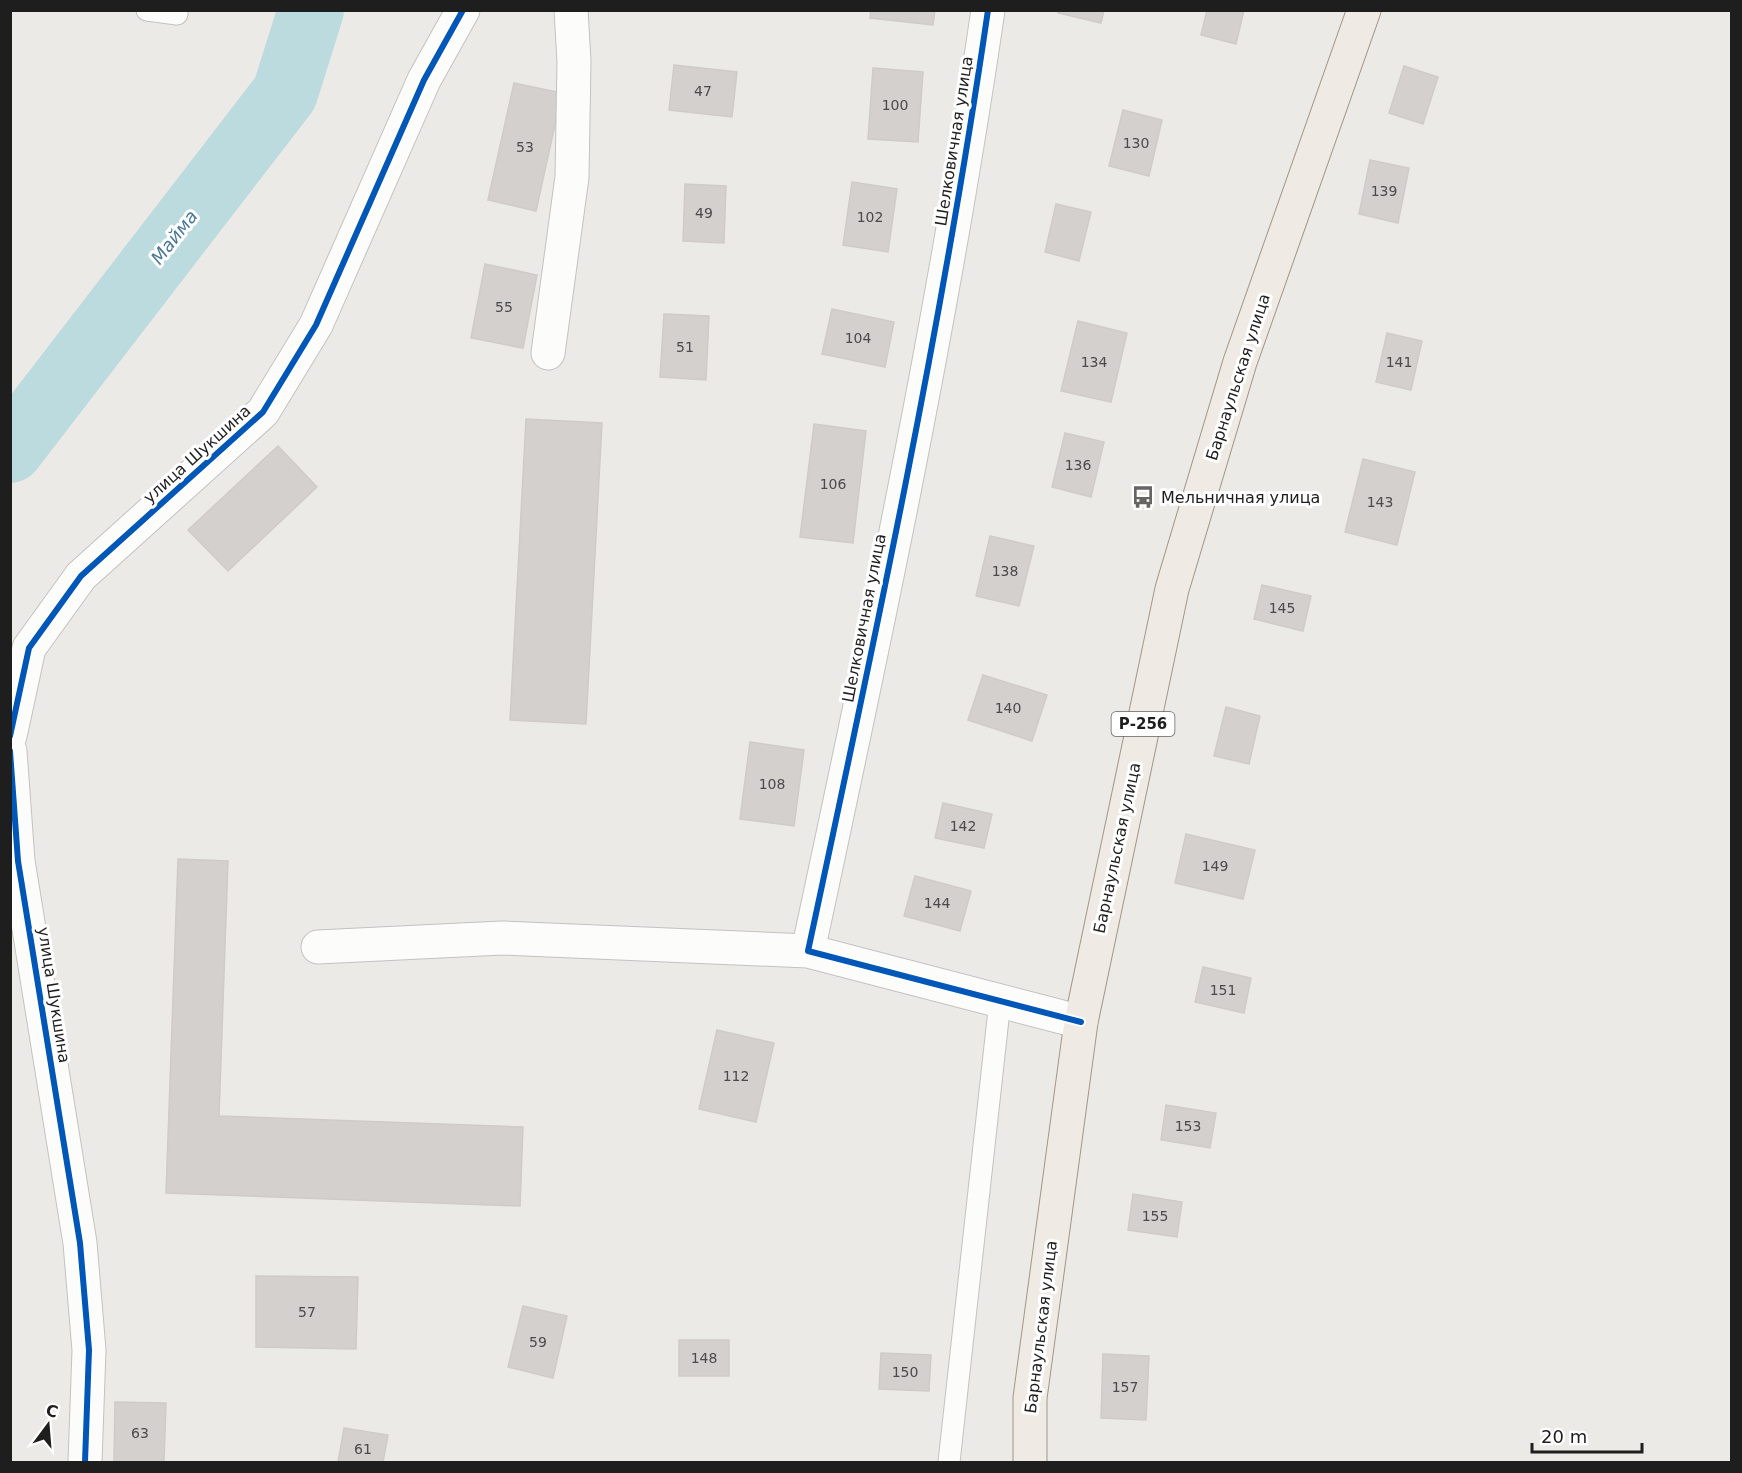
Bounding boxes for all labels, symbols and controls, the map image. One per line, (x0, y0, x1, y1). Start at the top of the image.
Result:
street label: Шелковичная улица (931, 55, 977, 227)
house number: 47 (694, 83, 712, 99)
house number: 100 (882, 97, 908, 113)
house number: 130 (1123, 135, 1149, 151)
house number: 53 (516, 139, 534, 155)
house number: 139 (1371, 183, 1397, 199)
house number: 49 (695, 205, 713, 221)
water label: Майма (146, 206, 202, 268)
house number: 102 (857, 209, 883, 225)
street label: Барнаульская улица (1202, 291, 1274, 463)
house number: 55 (495, 299, 513, 315)
house number: 104 (845, 330, 871, 346)
house number: 51 (676, 339, 694, 355)
house number: 134 (1081, 354, 1107, 370)
house number: 141 (1386, 354, 1412, 370)
street label: улица Шукшина (140, 401, 254, 507)
house number: 136 (1065, 457, 1091, 473)
house number: 106 (820, 476, 846, 492)
bus stop icon: Мельничная улица (1130, 484, 1156, 510)
place label: Мельничная улица (1161, 488, 1320, 507)
house number: 143 (1367, 494, 1393, 510)
street label: Шелковичная улица (838, 532, 890, 704)
house number: 138 (992, 563, 1018, 579)
house number: 145 (1269, 600, 1295, 616)
house number: 140 (995, 700, 1021, 716)
road number: Р-256 (1112, 712, 1174, 736)
street label: Барнаульская улица (1090, 761, 1144, 935)
house number: 108 (759, 776, 785, 792)
house number: 142 (950, 818, 976, 834)
house number: 149 (1202, 858, 1228, 874)
house number: 144 (924, 895, 950, 911)
street label: улица Шукшина (34, 926, 74, 1064)
house number: 151 (1210, 982, 1236, 998)
house number: 112 (723, 1068, 749, 1084)
house number: 153 (1175, 1118, 1201, 1134)
house number: 155 (1142, 1208, 1168, 1224)
street label: Барнаульская улица (1021, 1239, 1061, 1415)
house number: 57 (298, 1304, 316, 1320)
house number: 59 (529, 1334, 547, 1350)
house number: 148 (691, 1350, 717, 1366)
house number: 150 (892, 1364, 918, 1380)
house number: 157 (1112, 1379, 1138, 1395)
north arrow (18, 1395, 78, 1455)
text: С (44, 1400, 60, 1422)
scale bar (1532, 1416, 1642, 1454)
house number: 63 (131, 1425, 149, 1441)
text: 20 m (1541, 1426, 1587, 1447)
house number: 61 (354, 1441, 372, 1457)

